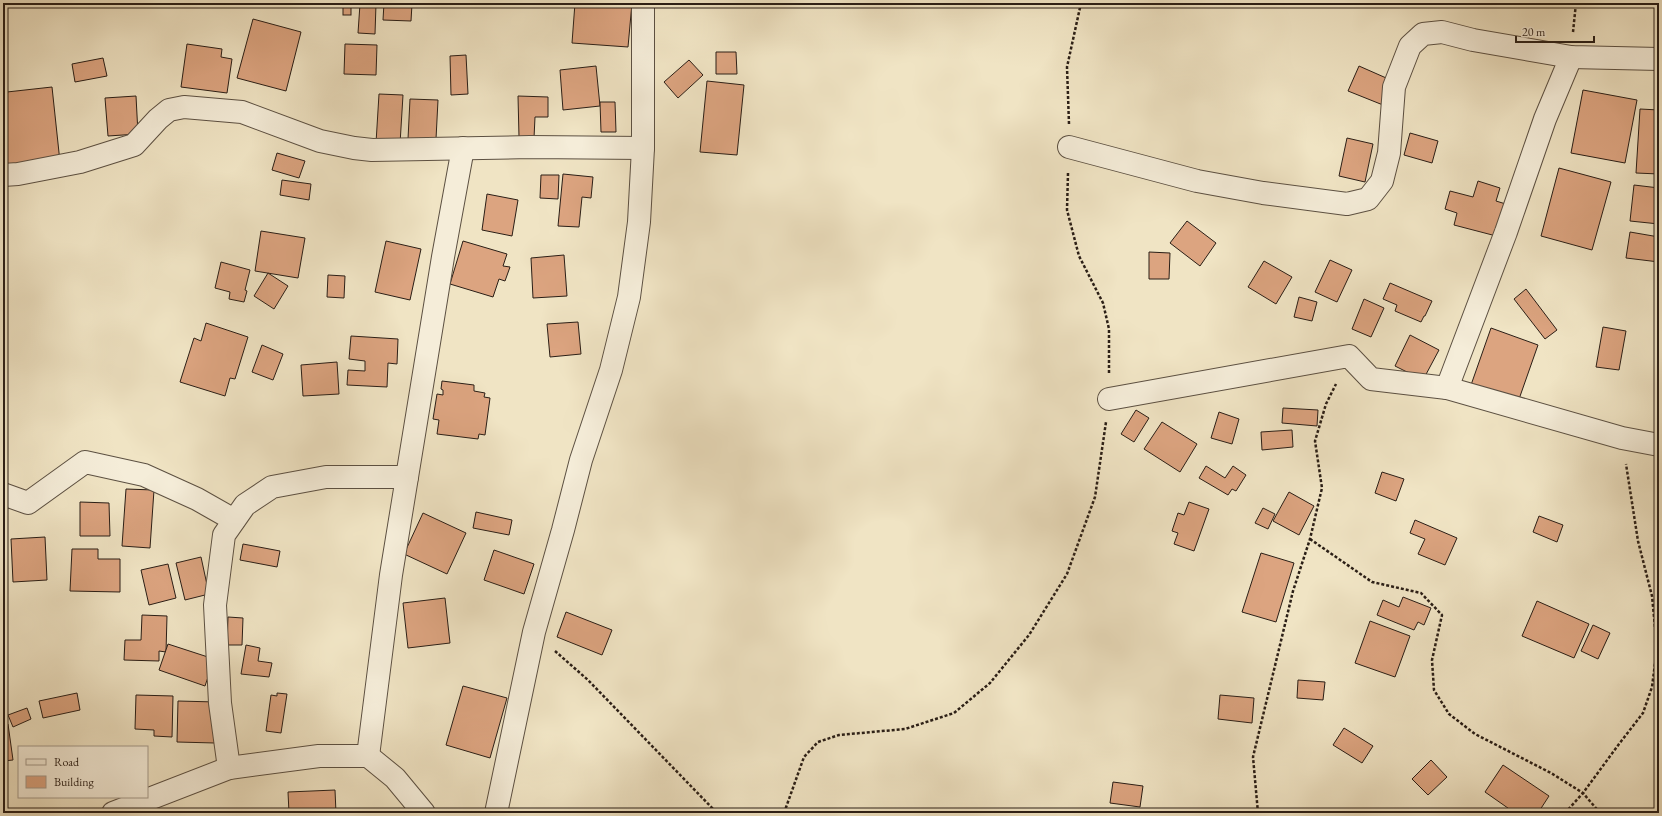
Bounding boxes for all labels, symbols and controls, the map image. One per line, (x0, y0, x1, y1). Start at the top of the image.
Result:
scale bar (1516, 18, 1594, 44)
text: 20 m (1522, 24, 1546, 40)
legend (18, 746, 148, 798)
text: Road (54, 754, 80, 770)
text: Building (54, 774, 95, 790)

